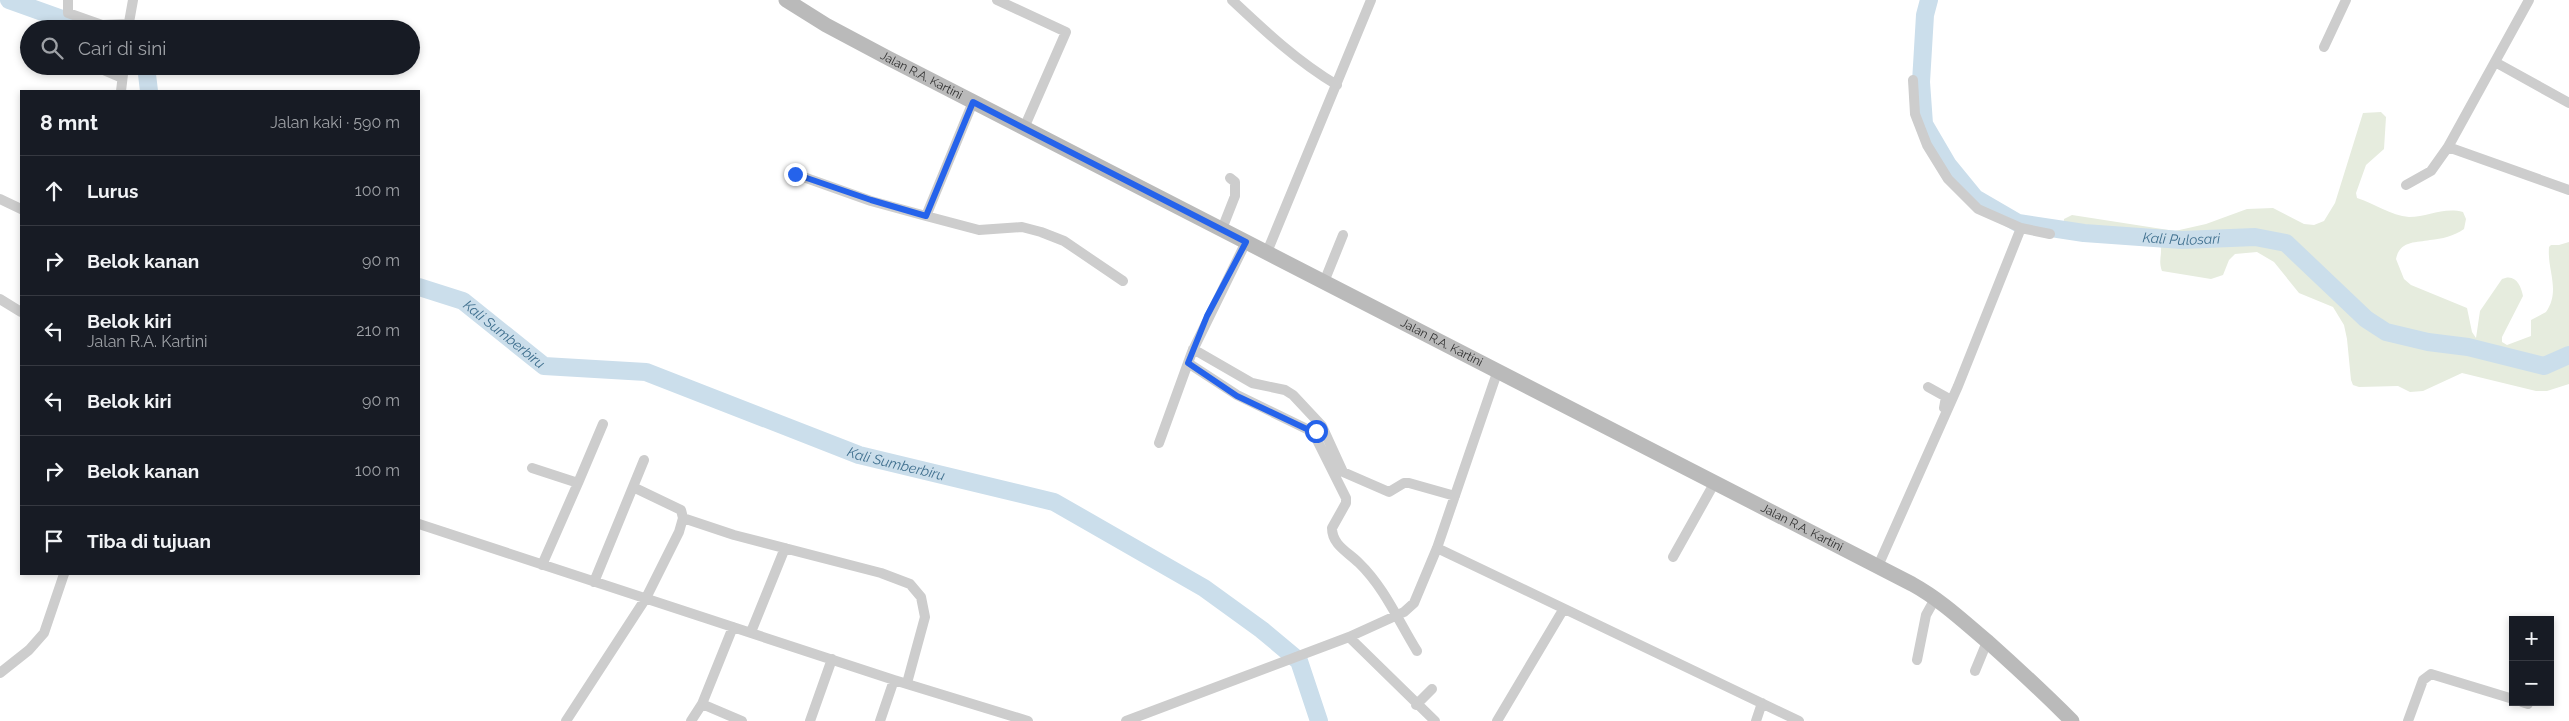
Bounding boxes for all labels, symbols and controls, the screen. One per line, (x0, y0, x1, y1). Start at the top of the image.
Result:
search box (20, 20, 420, 75)
icon: search (38, 34, 66, 62)
text: Cari di sini (78, 37, 166, 59)
street label: Jalan R.A. Kartini (878, 48, 965, 102)
text: 8 mnt (40, 110, 98, 135)
text: Jalan kaki · 590 m (270, 113, 400, 132)
route end (784, 163, 807, 186)
icon: ahead (40, 177, 68, 205)
text: Lurus (87, 180, 138, 202)
text: 100 m (355, 181, 400, 200)
water label: Kali Pulosari (2142, 229, 2221, 248)
icon: right (40, 247, 68, 275)
text: Belok kanan (87, 250, 199, 272)
text: 90 m (362, 251, 400, 270)
water label: Kali Sumberbiru (460, 297, 548, 372)
text: Belok kiri (87, 310, 172, 332)
street label: Jalan R.A. Kartini (1398, 316, 1485, 369)
icon: left (40, 317, 68, 345)
text: 210 m (356, 321, 400, 340)
text: Jalan R.A. Kartini (87, 332, 207, 351)
icon: left (40, 387, 68, 415)
text: Belok kiri (87, 390, 172, 412)
text: 90 m (362, 391, 400, 410)
route start (1305, 420, 1328, 443)
water label: Kali Sumberbiru (845, 443, 947, 483)
icon: right (40, 457, 68, 485)
text: Belok kanan (87, 460, 199, 482)
text: 100 m (355, 461, 400, 480)
street label: Jalan R.A. Kartini (1759, 501, 1845, 554)
icon: arrive (40, 527, 68, 555)
text: Tiba di tujuan (87, 530, 211, 552)
map controls (2509, 616, 2554, 706)
button: + (2509, 616, 2554, 661)
button: − (2509, 661, 2554, 706)

